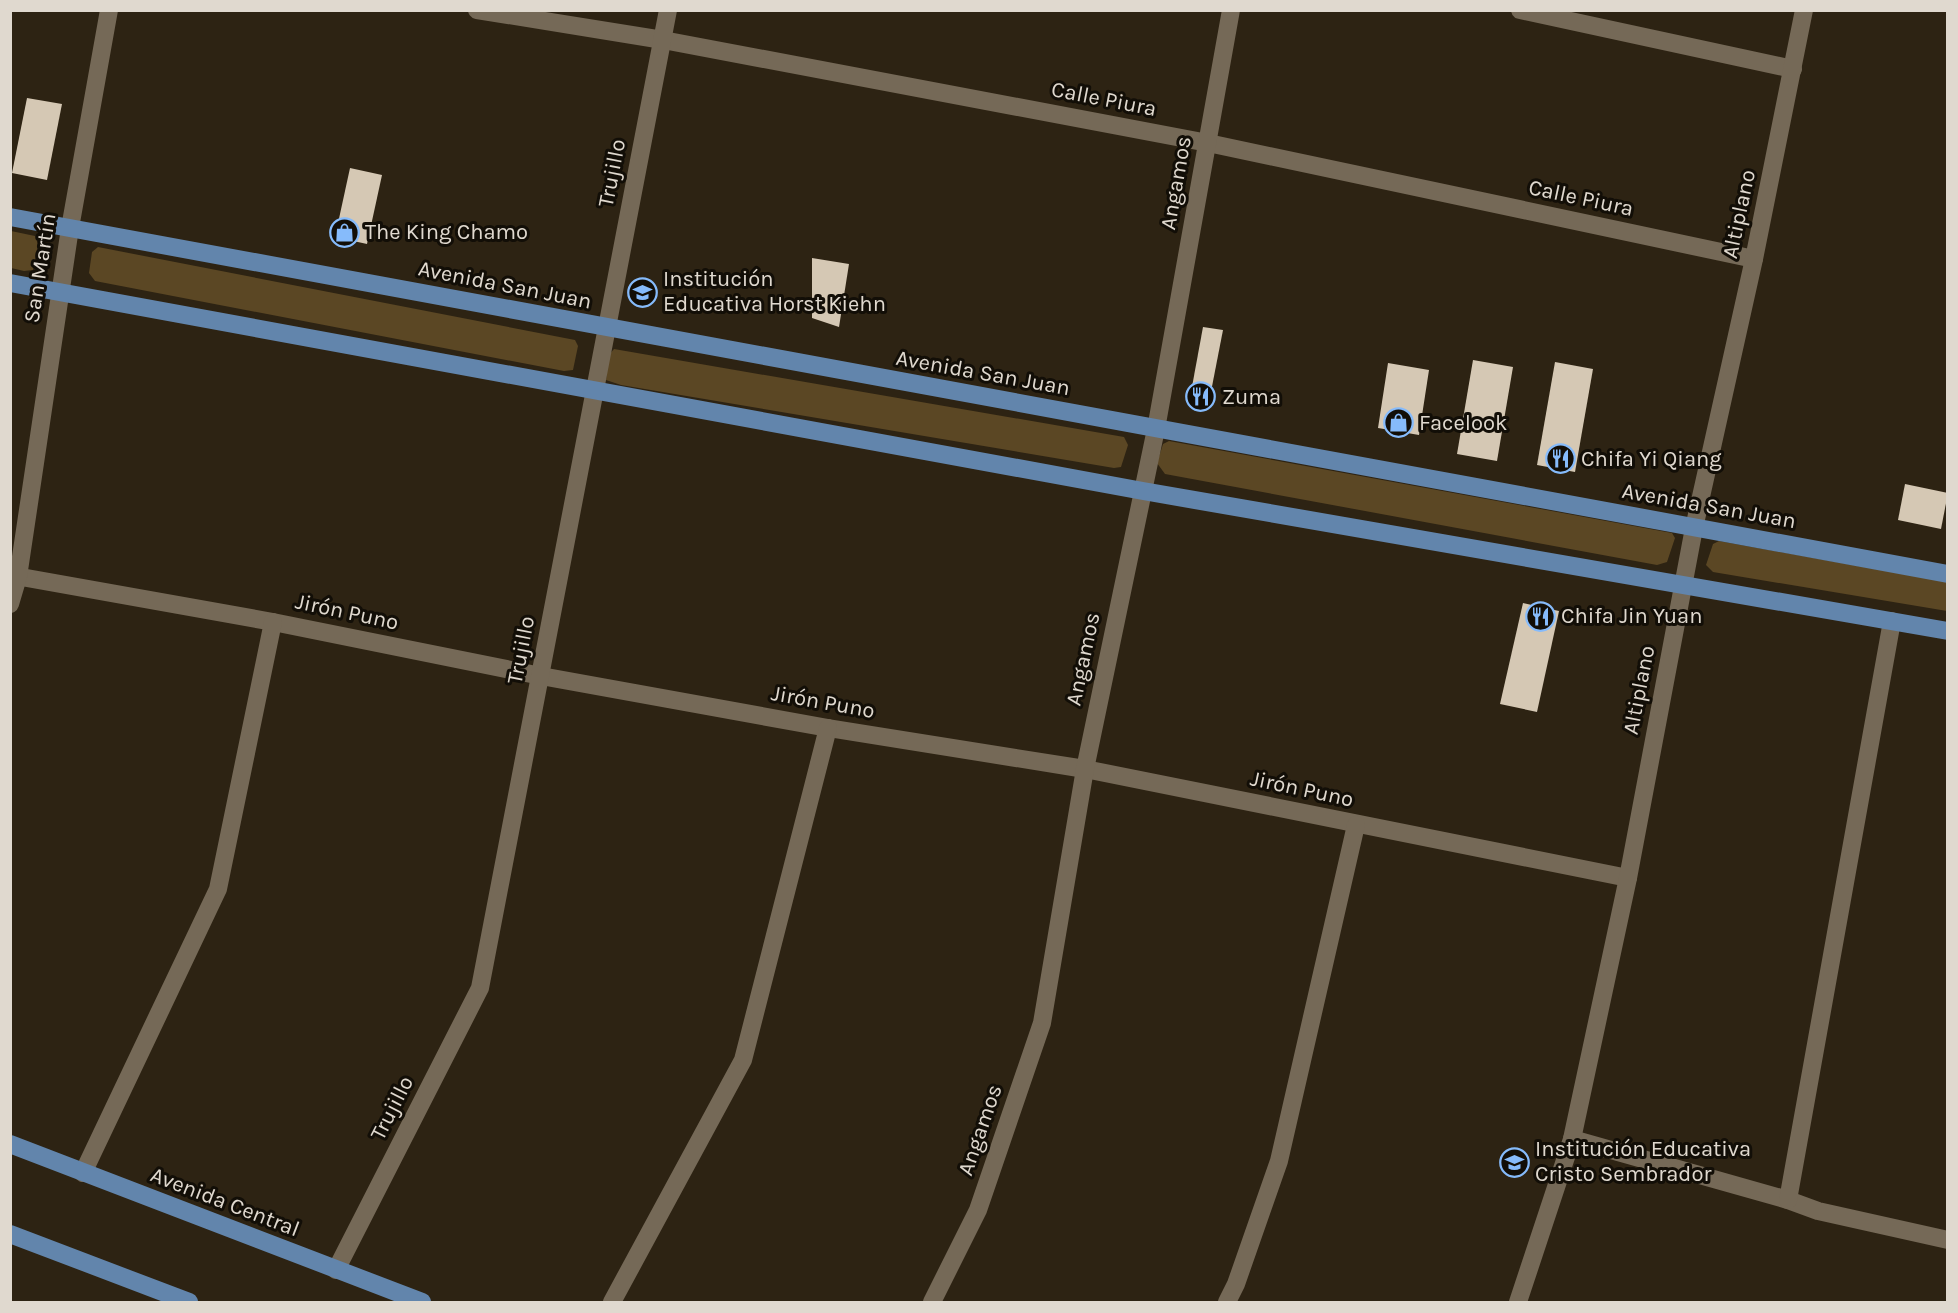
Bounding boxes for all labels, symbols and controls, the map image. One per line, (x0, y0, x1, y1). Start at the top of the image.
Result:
street label: Calle Piura (1049, 76, 1159, 122)
street label: Angamos (1155, 134, 1197, 232)
street label: Trujillo (593, 137, 631, 209)
street label: Altiplano (1717, 167, 1761, 261)
street label: Calle Piura (1526, 174, 1636, 222)
street label: San Martín (18, 211, 62, 325)
shop icon: The King Chamo (328, 216, 360, 248)
place label: The King Chamo (365, 219, 528, 245)
street label: Avenida San Juan (416, 255, 594, 315)
place label: Institución Educativa Horst Kiehn (663, 266, 886, 317)
school or university icon: Institución Educativa Horst Kiehn (626, 276, 658, 308)
street label: Avenida San Juan (894, 345, 1072, 401)
restaurant icon: Zuma (1185, 381, 1217, 413)
place label: Zuma (1222, 384, 1281, 410)
shop icon: Facelook (1382, 407, 1414, 439)
place label: Facelook (1419, 410, 1507, 436)
restaurant icon: Chifa Yi Qiang (1544, 443, 1576, 475)
place label: Chifa Yi Qiang (1581, 446, 1722, 472)
street label: Avenida San Juan (1620, 478, 1798, 534)
street label: Jirón Puno (293, 588, 401, 636)
restaurant icon: Chifa Jin Yuan (1524, 600, 1556, 632)
place label: Chifa Jin Yuan (1561, 603, 1702, 629)
street label: Angamos (1060, 610, 1106, 708)
street label: Trujillo (502, 614, 540, 686)
street label: Altiplano (1618, 643, 1660, 737)
street label: Jirón Puno (769, 680, 877, 724)
street label: Jirón Puno (1248, 765, 1356, 813)
street label: Trujillo (365, 1072, 419, 1144)
street label: Angamos (952, 1081, 1008, 1179)
place label: Institución Educativa Cristo Sembrador (1535, 1136, 1751, 1187)
school or university icon: Institución Educativa Cristo Sembrador (1498, 1146, 1530, 1178)
street label: Avenida Central (147, 1162, 303, 1242)

